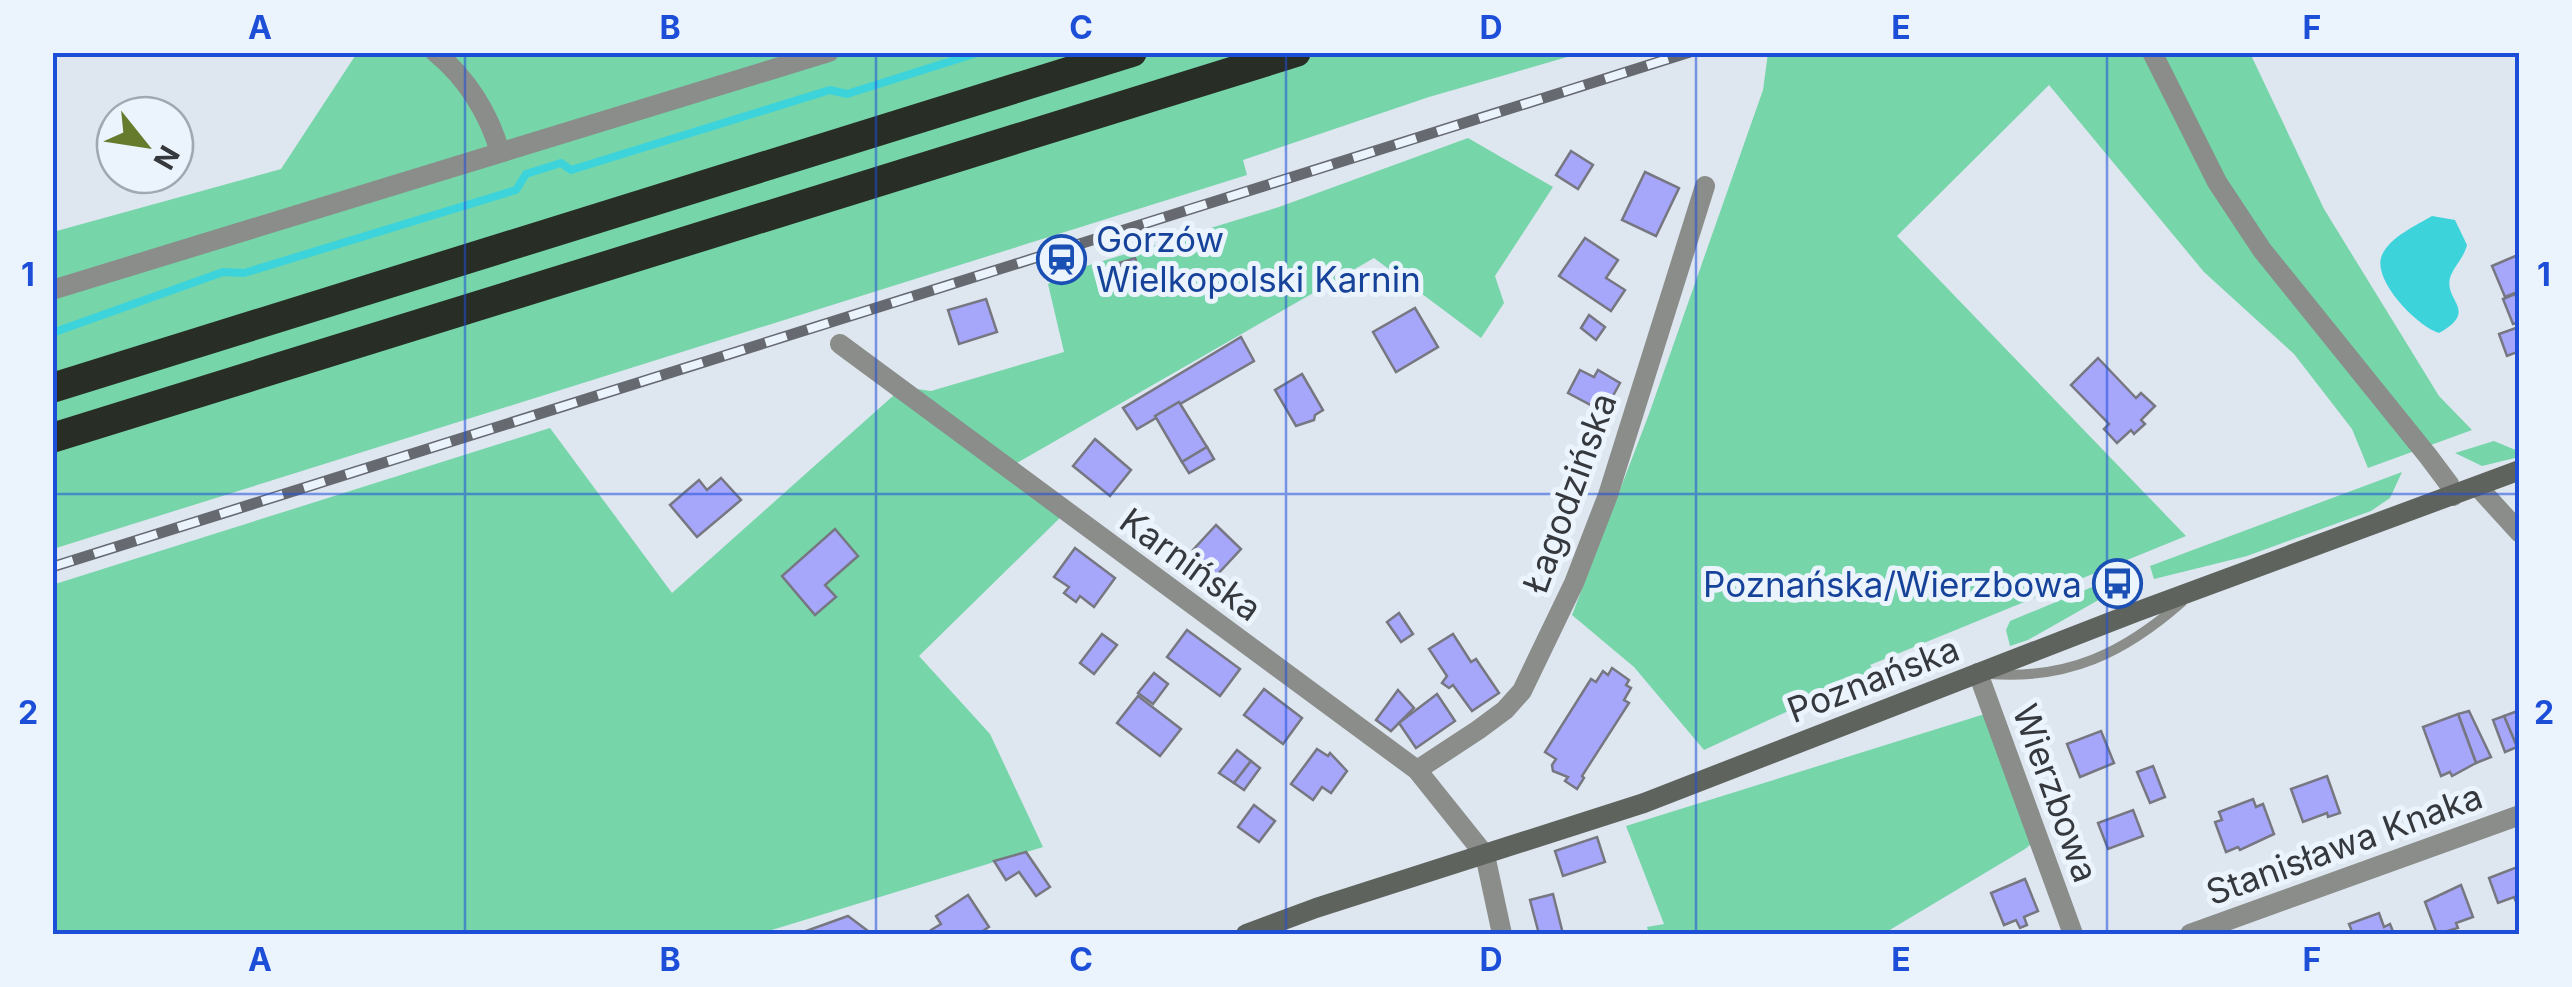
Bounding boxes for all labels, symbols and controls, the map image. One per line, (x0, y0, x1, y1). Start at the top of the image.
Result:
text: A (248, 8, 272, 47)
text: B (659, 8, 681, 47)
text: C (1069, 8, 1093, 47)
text: D (1479, 8, 1503, 47)
text: E (1891, 8, 1911, 47)
text: F (2303, 8, 2321, 47)
north arrow (95, 95, 195, 195)
text: N (147, 140, 187, 175)
place label: Gorzów Wielkopolski Karnin (1096, 218, 1421, 300)
station icon: Gorzów Wielkopolski Karnin (1035, 233, 1087, 285)
text: 1 (21, 255, 35, 294)
text: 1 (2537, 255, 2551, 294)
street label: Łagodzińska (1513, 387, 1625, 599)
street label: Karnińska (1112, 499, 1270, 629)
bus stop icon: Poznańska/Wierzbowa (2091, 558, 2143, 610)
place label: Poznańska/Wierzbowa (1703, 563, 2082, 605)
street label: Poznańska (1781, 627, 1965, 731)
text: 2 (18, 693, 38, 732)
text: 2 (2534, 693, 2554, 732)
street label: Wierzbowa (2004, 698, 2108, 888)
street label: Stanisława Knaka (2200, 775, 2488, 913)
text: A (248, 940, 272, 979)
text: B (659, 940, 681, 979)
text: C (1069, 940, 1093, 979)
text: D (1479, 940, 1503, 979)
text: E (1891, 940, 1911, 979)
text: F (2303, 940, 2321, 979)

